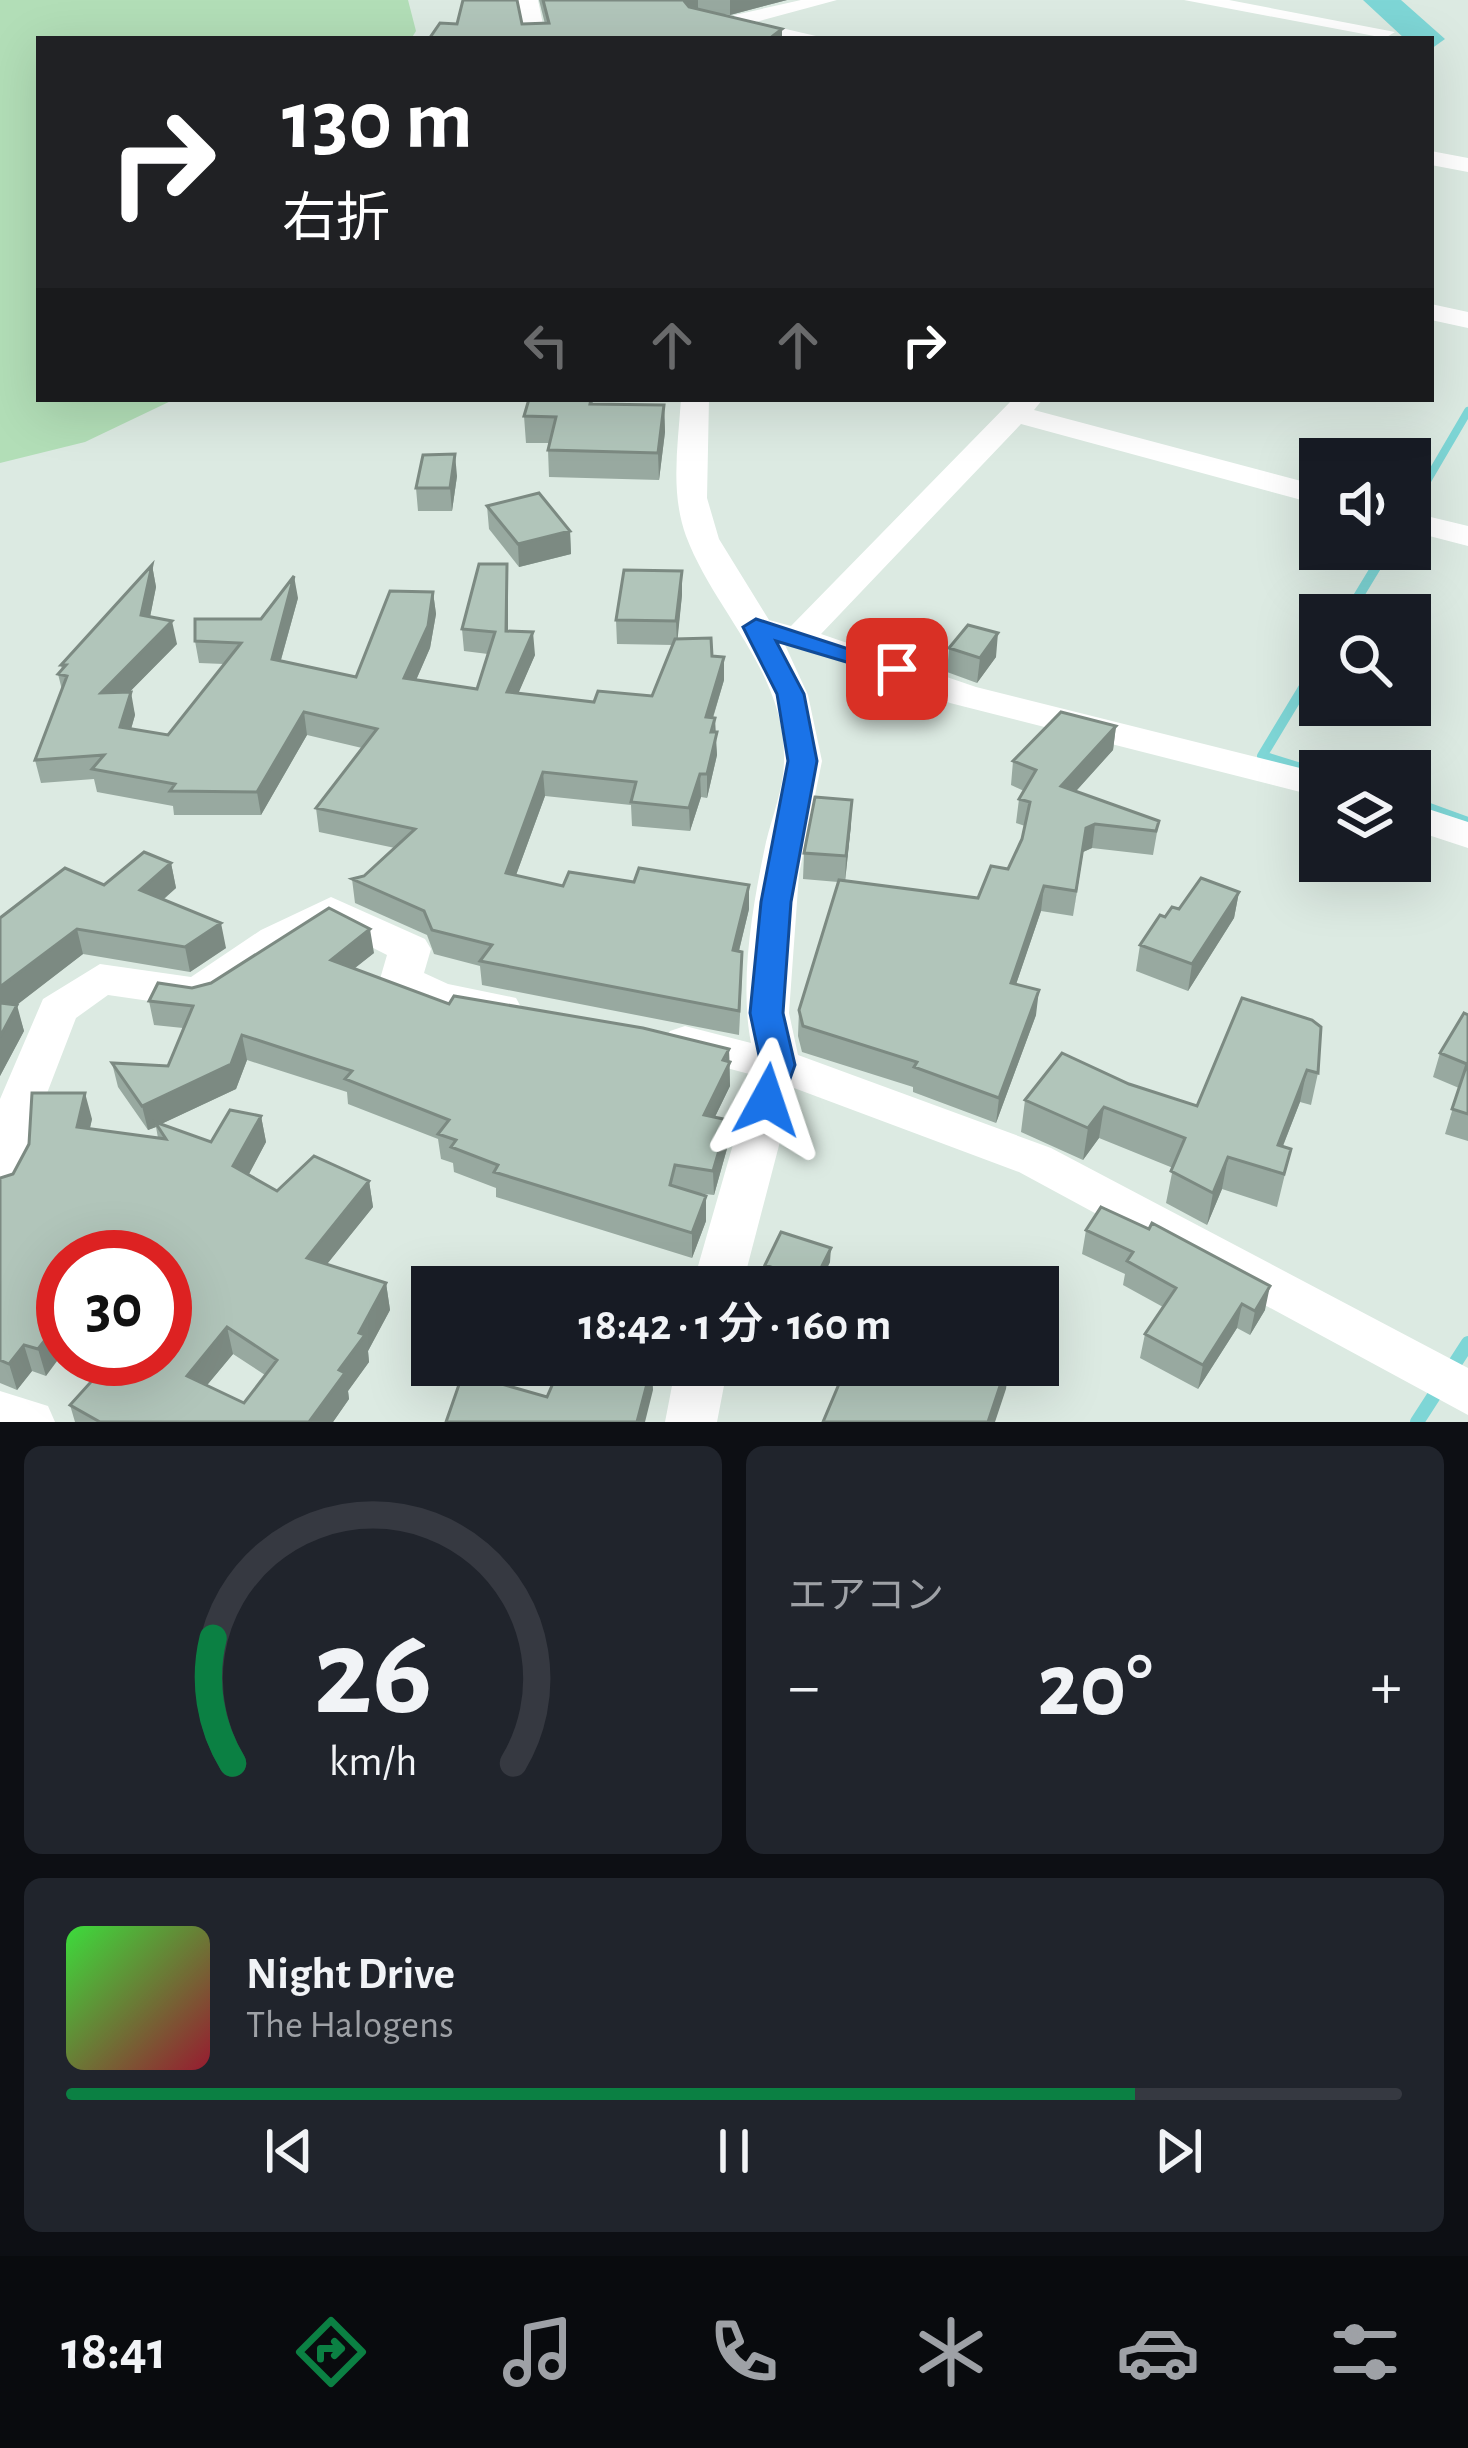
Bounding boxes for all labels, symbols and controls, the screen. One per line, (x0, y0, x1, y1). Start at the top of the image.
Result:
text: 130 m (282, 80, 473, 164)
icon: right (84, 84, 240, 240)
text: 右折 (282, 193, 390, 247)
icon: left (513, 312, 579, 378)
icon: ahead (639, 312, 705, 378)
icon: ahead (765, 312, 831, 378)
icon: right (891, 312, 957, 378)
map controls (1299, 438, 1431, 882)
button: sound (1299, 438, 1431, 570)
button: search (1299, 594, 1431, 726)
pin (846, 618, 948, 720)
icon: arrive (864, 636, 930, 702)
button: layers (1299, 750, 1431, 882)
position arrow (704, 1037, 830, 1163)
speed limit sign: 30 (36, 1230, 192, 1386)
text: 18:42 · 1 分 · 160 m (579, 1303, 891, 1348)
text: エアコン (788, 1577, 944, 1616)
text: 26 (313, 1612, 433, 1737)
text: 20° (1037, 1642, 1153, 1732)
text: − (788, 1654, 820, 1720)
text: + (1370, 1654, 1402, 1720)
text: km/h (329, 1741, 417, 1784)
text: Night Drive (246, 1952, 455, 1997)
text: The Halogens (246, 2006, 454, 2045)
icon: previous (256, 2118, 322, 2184)
icon: pause (701, 2118, 767, 2184)
icon: next (1146, 2118, 1212, 2184)
icon: directions (289, 2310, 373, 2394)
icon: music (496, 2310, 580, 2394)
icon: phone (702, 2310, 786, 2394)
icon: climate (909, 2310, 993, 2394)
icon: car (1116, 2310, 1200, 2394)
icon: filters (1323, 2310, 1407, 2394)
text: 18:41 (61, 2325, 166, 2379)

